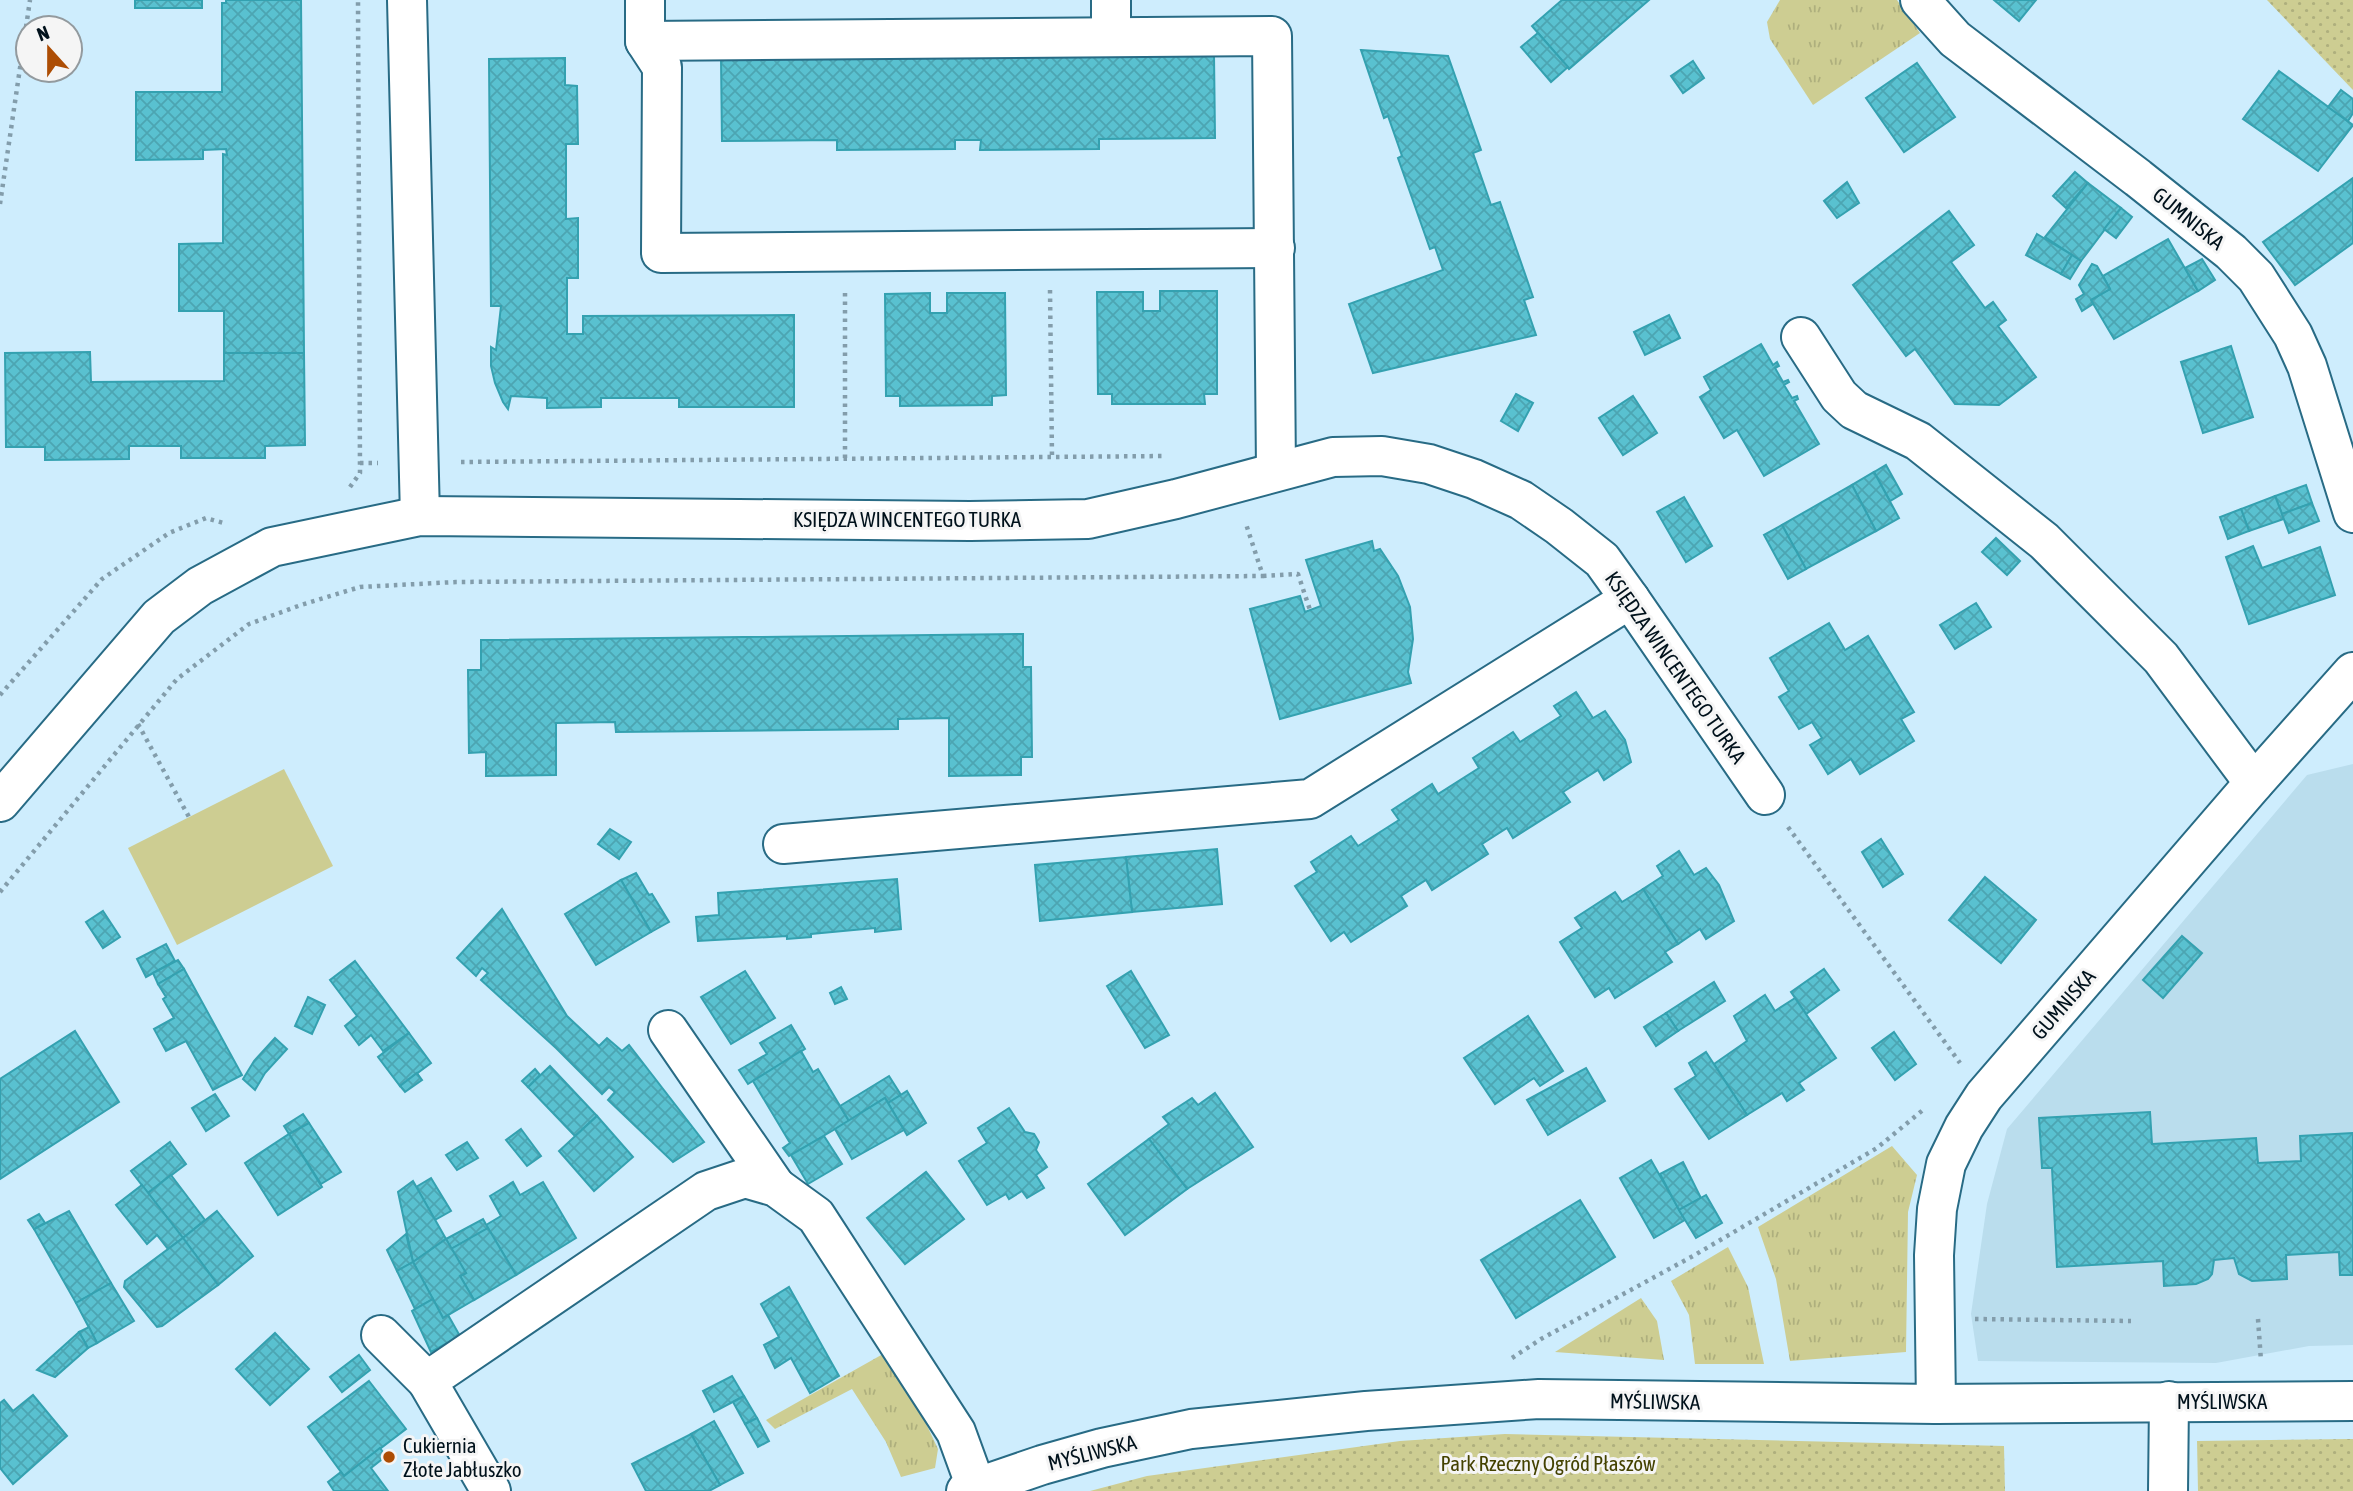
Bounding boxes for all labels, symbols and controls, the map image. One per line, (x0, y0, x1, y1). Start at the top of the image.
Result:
north arrow (14, 14, 84, 84)
text: N (34, 21, 52, 45)
street label: GUMNISKA (2149, 182, 2230, 254)
street label: KSIĘDZA WINCENTEGO TURKA (793, 507, 1022, 532)
street label: KSIĘDZA WINCENTEGO TURKA (1600, 567, 1752, 769)
street label: GUMNISKA (2026, 964, 2100, 1044)
street label: MYŚLIWSKA (1610, 1388, 1701, 1414)
street label: MYŚLIWSKA (2177, 1389, 2268, 1413)
street label: MYŚLIWSKA (1045, 1429, 1139, 1475)
place label: Cukiernia Złote Jabłuszko (403, 1433, 522, 1481)
marker: Cukiernia Złote Jabłuszko (381, 1449, 397, 1465)
park label: Park Rzeczny Ogród Płaszów (1440, 1451, 1656, 1475)

